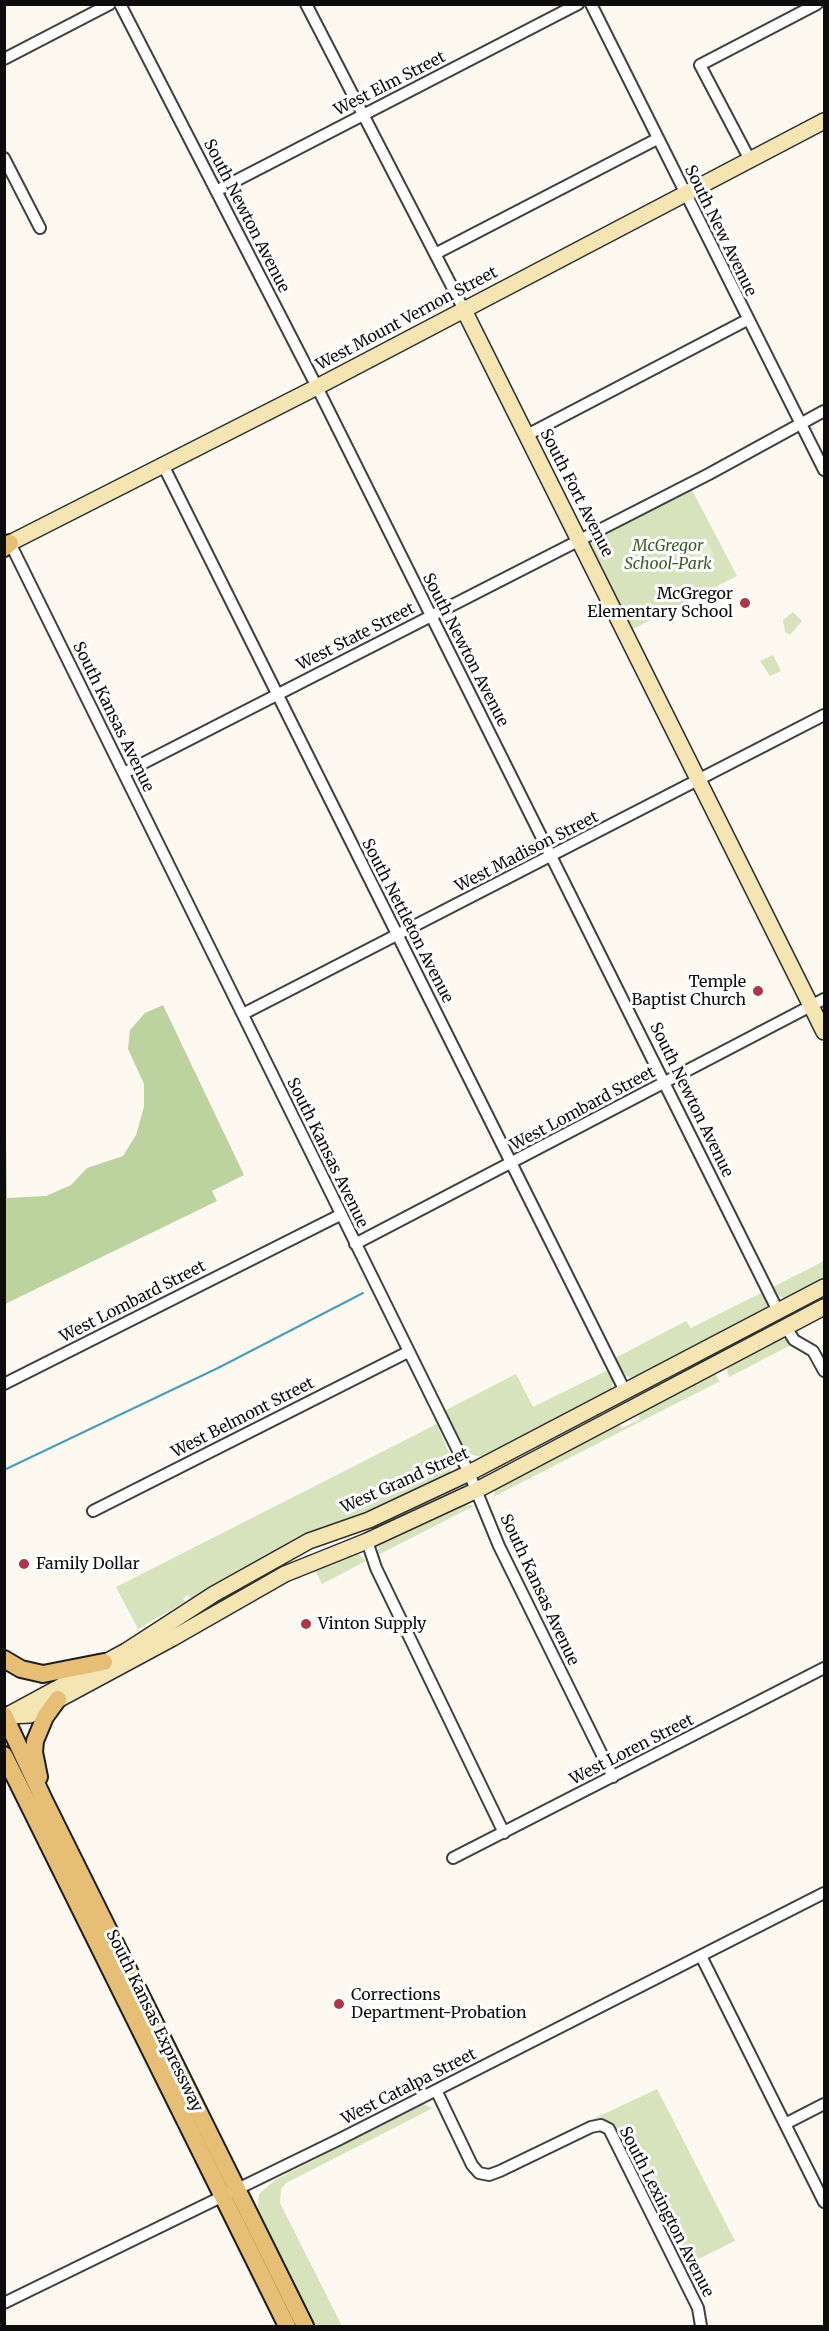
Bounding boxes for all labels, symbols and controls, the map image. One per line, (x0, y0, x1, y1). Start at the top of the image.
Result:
street label: West Elm Street (331, 48, 449, 120)
street label: South Newton Avenue (199, 136, 293, 296)
street label: South New Avenue (680, 162, 760, 300)
street label: West Mount Vernon Street (313, 263, 501, 375)
street label: South Fort Avenue (535, 426, 617, 560)
park label: McGregor School-Park (624, 536, 712, 574)
street label: South Newton Avenue (418, 570, 512, 730)
place label: McGregor Elementary School (587, 584, 733, 622)
marker: McGregor Elementary School (738, 596, 752, 610)
street label: West State Street (294, 599, 418, 675)
street label: South Kansas Avenue (68, 639, 158, 795)
street label: West Madison Street (452, 808, 602, 896)
street label: South Nettleton Avenue (357, 836, 457, 1006)
place label: Temple Baptist Church (631, 972, 746, 1010)
marker: Temple Baptist Church (751, 984, 765, 998)
street label: South Newton Avenue (645, 1020, 737, 1180)
street label: West Lombard Street (507, 1063, 659, 1155)
street label: South Kansas Avenue (282, 1075, 372, 1231)
street label: West Lombard Street (57, 1257, 209, 1347)
street label: West Belmont Street (169, 1374, 317, 1462)
street label: West Grand Street (338, 1444, 472, 1518)
street label: South Kansas Avenue (496, 1511, 582, 1669)
place label: Family Dollar (36, 1554, 140, 1574)
marker: Family Dollar (17, 1557, 31, 1571)
place label: Vinton Supply (318, 1614, 426, 1634)
marker: Vinton Supply (299, 1617, 313, 1631)
street label: West Loren Street (567, 1711, 697, 1789)
street label: South Kansas Expressway (101, 1927, 207, 2115)
place label: Corrections Department-Probation (351, 1985, 527, 2023)
marker: Corrections Department-Probation (332, 1997, 346, 2011)
street label: West Catalpa Street (338, 2045, 480, 2129)
street label: South Lexington Avenue (615, 2124, 717, 2300)

